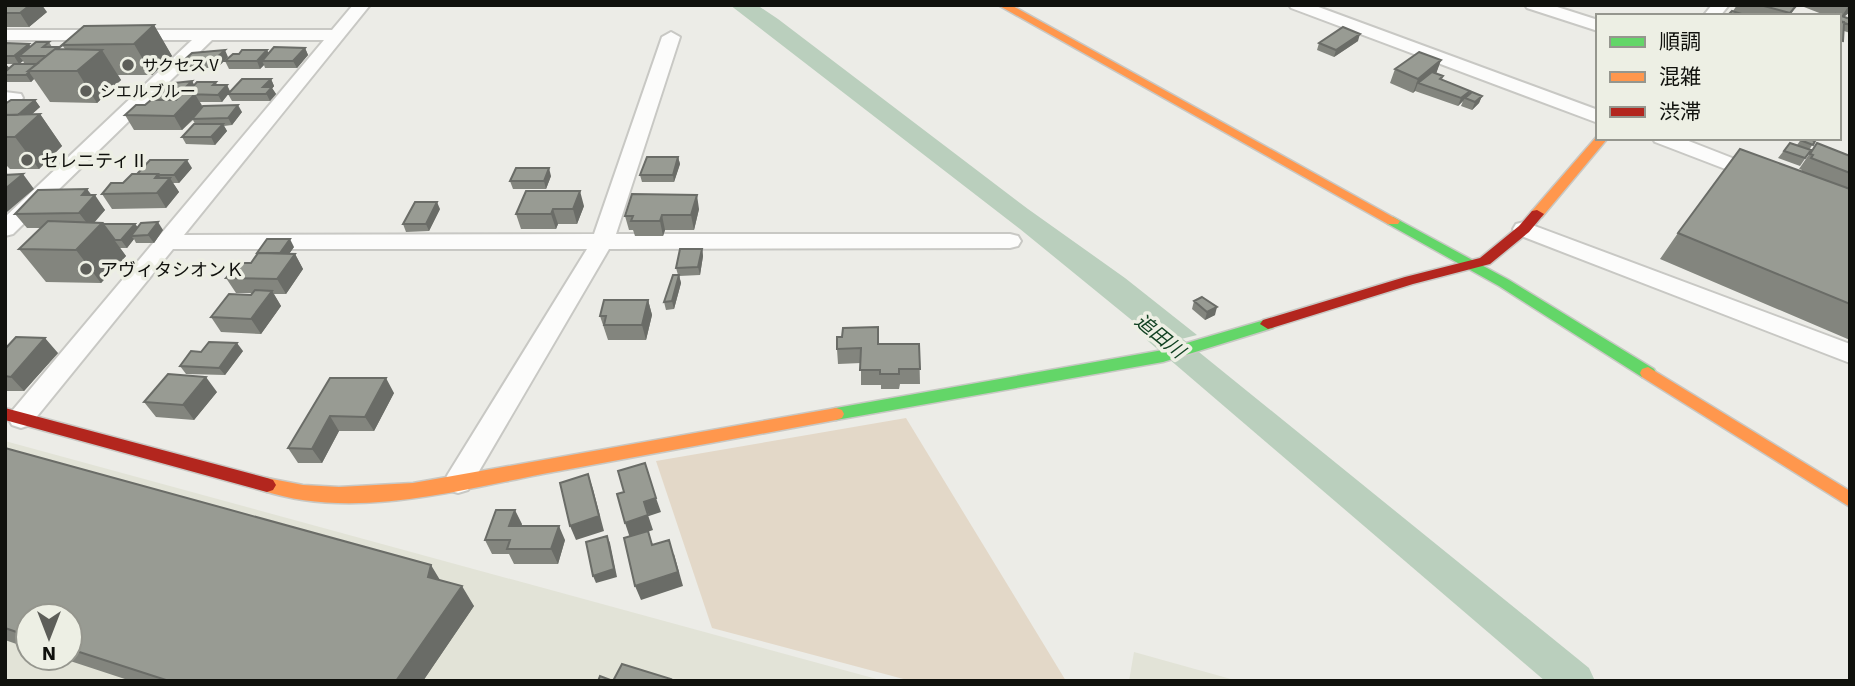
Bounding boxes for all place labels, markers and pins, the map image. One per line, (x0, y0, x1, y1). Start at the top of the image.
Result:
place label: サクセスⅤ (142, 56, 222, 75)
marker: サクセスⅤ (120, 57, 136, 73)
place label: シエルブルー (100, 82, 196, 101)
marker: シエルブルー (78, 83, 94, 99)
place label: セレニティⅡ (41, 150, 148, 171)
marker: セレニティⅡ (19, 152, 35, 168)
place label: アヴィタシオンＫ (100, 259, 244, 280)
marker: アヴィタシオンＫ (78, 261, 94, 277)

